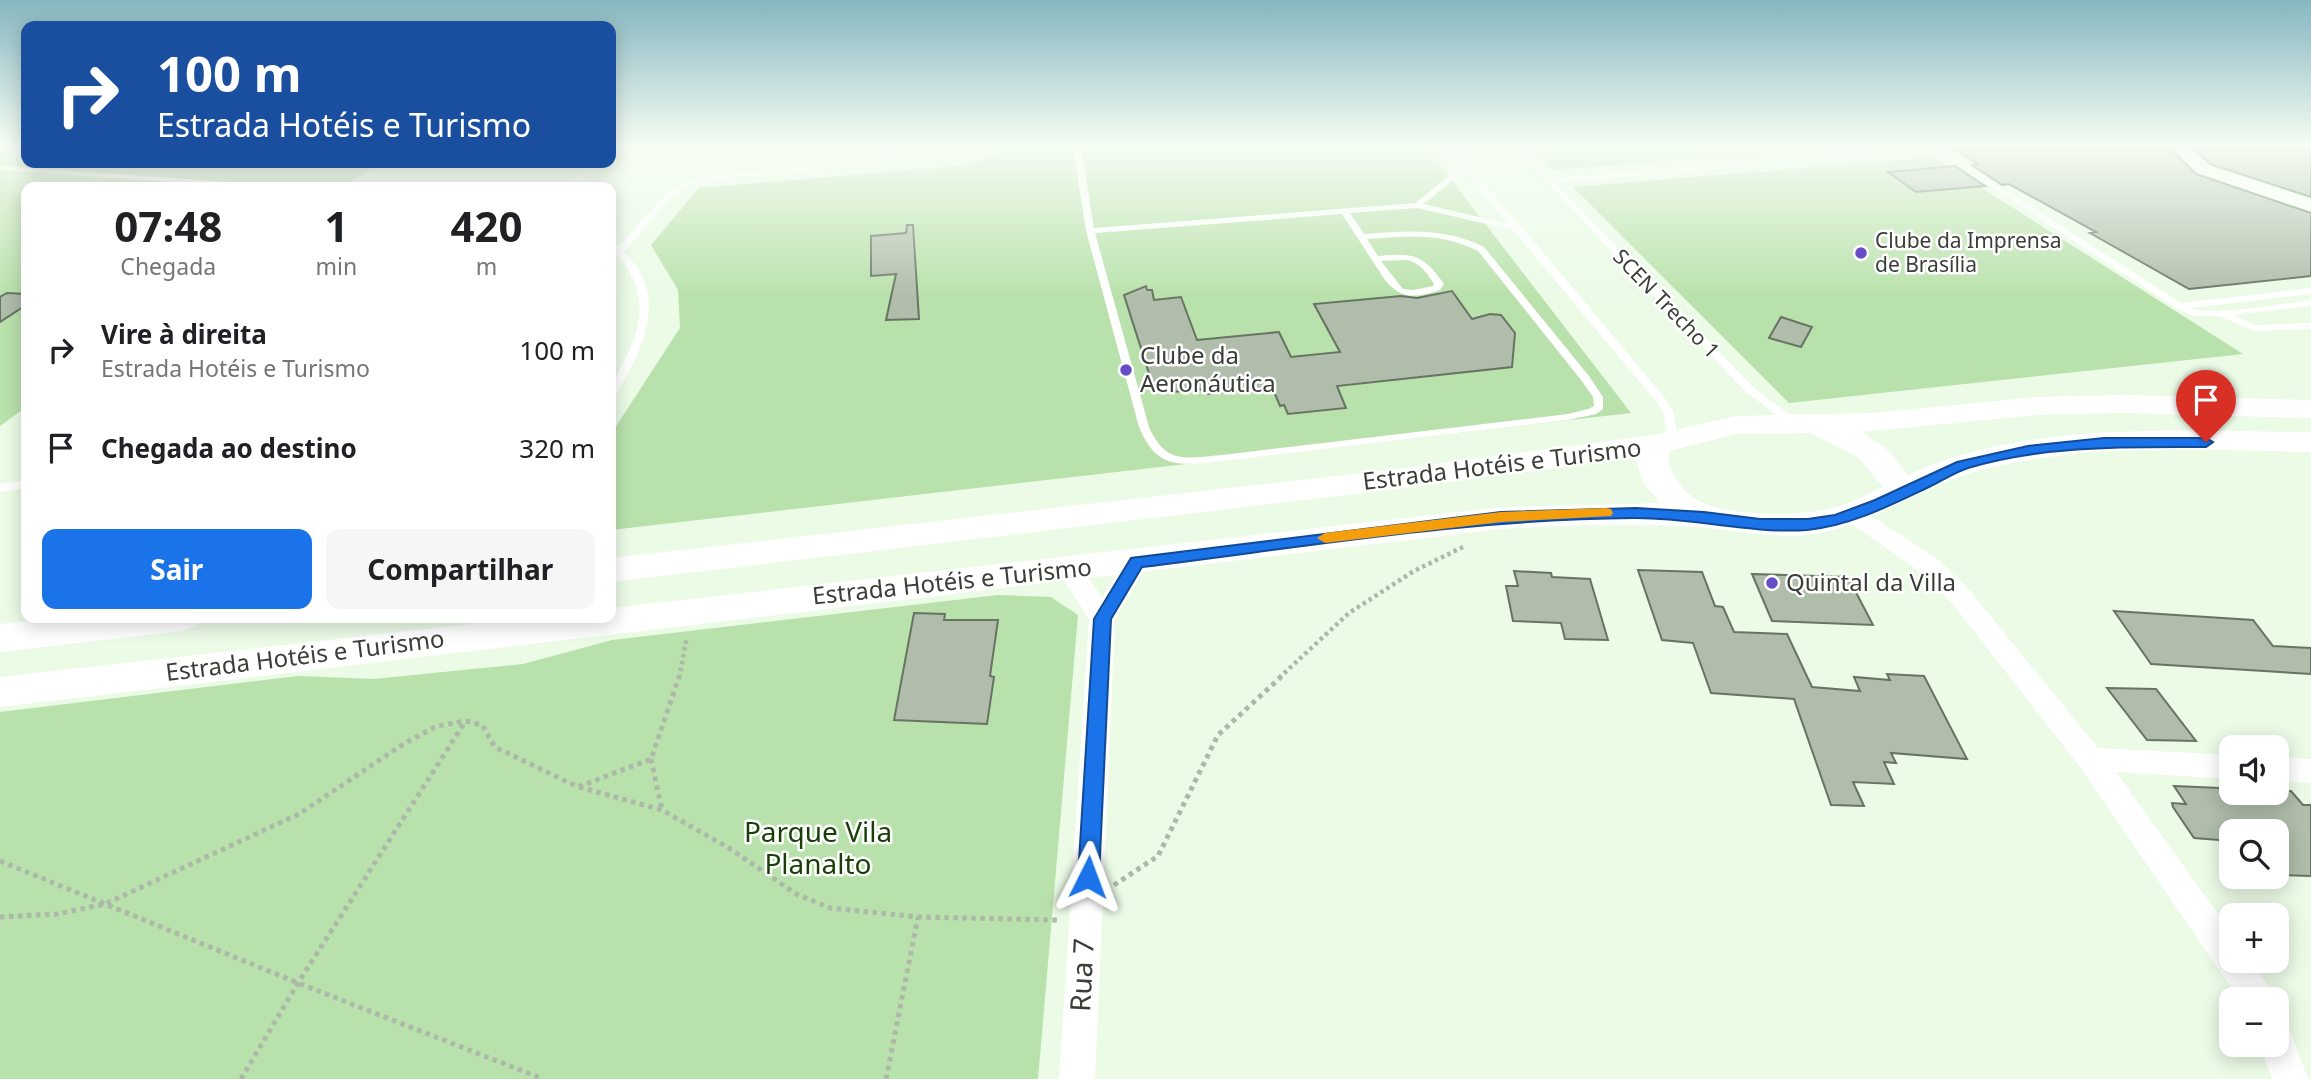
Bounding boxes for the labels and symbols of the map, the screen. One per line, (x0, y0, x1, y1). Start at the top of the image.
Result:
place label: Clube da Imprensa de Brasília (1875, 226, 2062, 278)
street label: SCEN Trecho 1 (1607, 243, 1726, 364)
marker: Clube da Imprensa de Brasília (1853, 245, 1869, 261)
place label: Clube da Aeronáutica (1140, 338, 1276, 399)
marker: Clube da Aeronáutica (1118, 362, 1134, 378)
pin (2176, 370, 2236, 442)
street label: Estrada Hotéis e Turismo (1361, 430, 1643, 497)
street label: Estrada Hotéis e Turismo (811, 549, 1093, 612)
place label: Quintal da Villa (1786, 565, 1956, 598)
marker: Quintal da Villa (1764, 575, 1780, 591)
street label: Estrada Hotéis e Turismo (164, 621, 446, 688)
park label: Parque Vila Planalto (744, 812, 892, 882)
position arrow (1051, 840, 1125, 914)
street label: Rua 7 (1060, 937, 1102, 1013)

